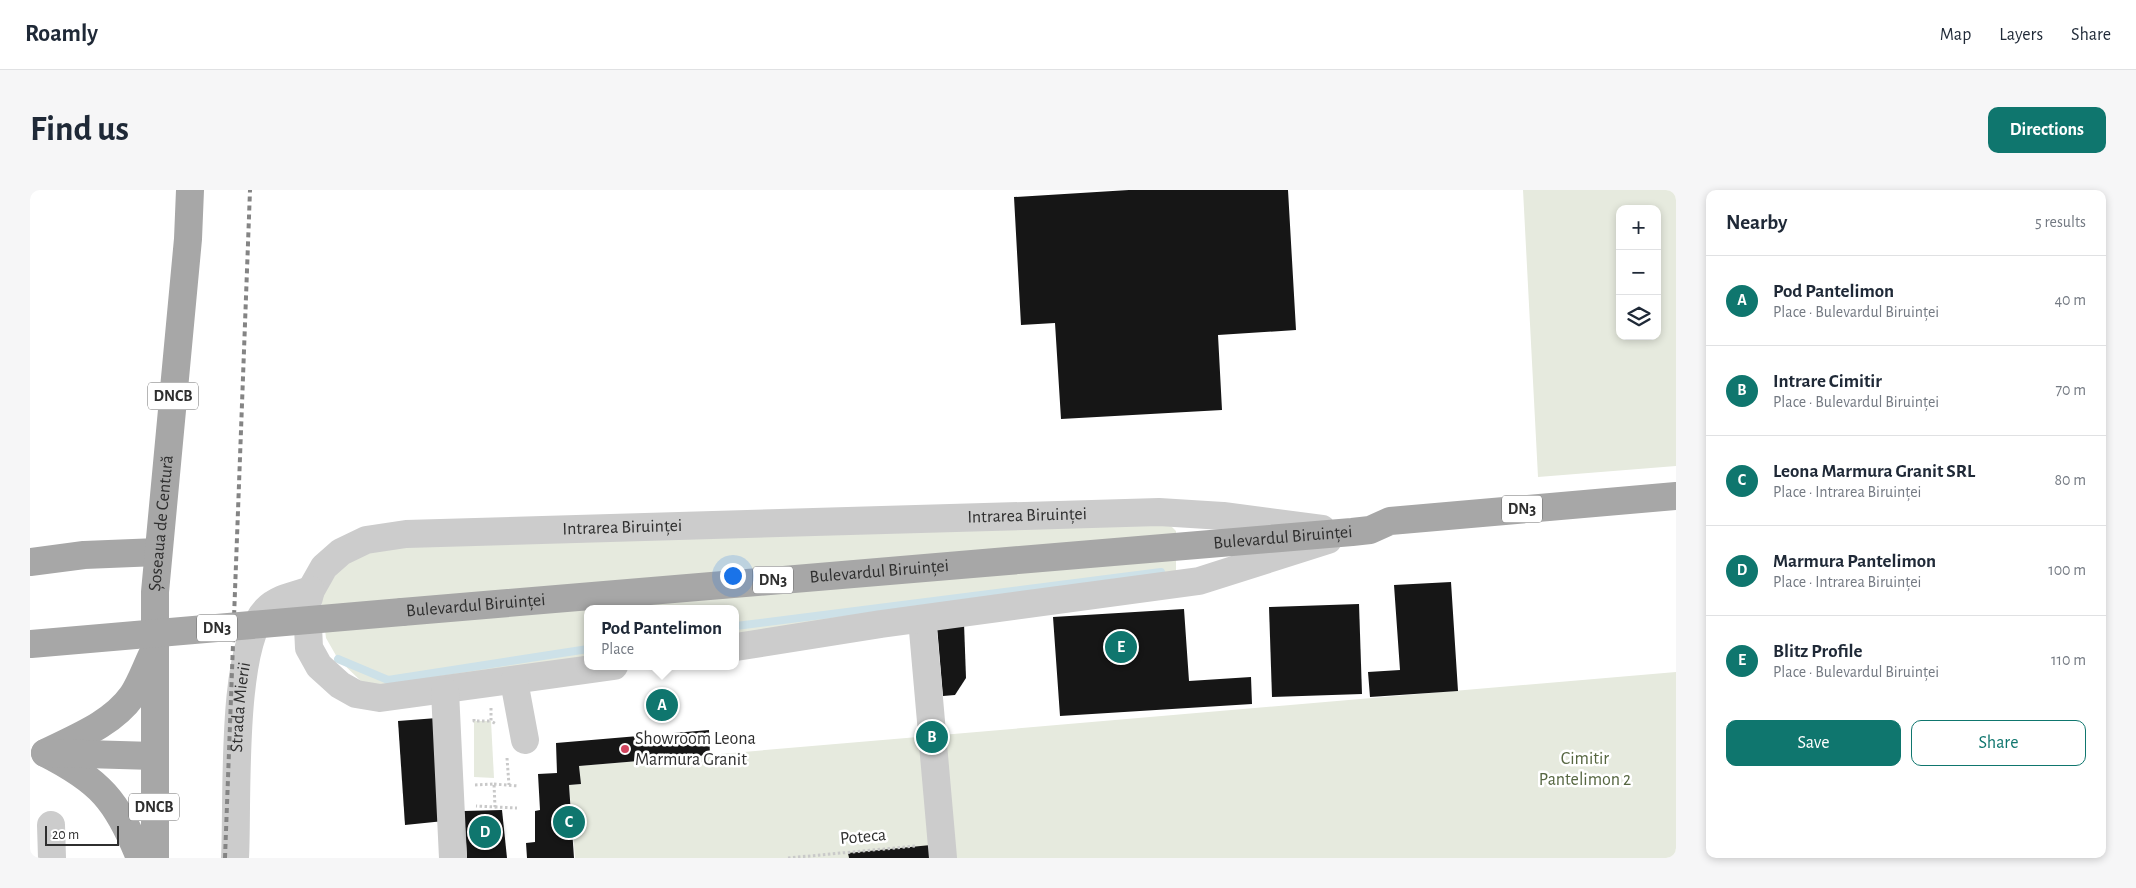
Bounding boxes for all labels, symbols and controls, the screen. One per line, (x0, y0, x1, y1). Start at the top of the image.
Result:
text: Roamly (25, 22, 98, 46)
text: Map (1940, 26, 1971, 44)
text: Layers (1999, 26, 2043, 44)
text: Share (2071, 26, 2111, 44)
button: Directions (1988, 107, 2106, 153)
text: Find us (30, 112, 129, 147)
map controls (1616, 205, 1661, 340)
button: + (1616, 205, 1661, 250)
text: Nearby (1726, 212, 1787, 233)
text: 5 results (2035, 214, 2086, 230)
button: − (1616, 250, 1661, 295)
text: Pod Pantelimon (1773, 282, 1894, 301)
text: A (1737, 292, 1747, 308)
text: 40 m (2054, 292, 2086, 308)
button: layers (1616, 295, 1661, 340)
text: Place · Bulevardul Biruinței (1773, 304, 1939, 320)
text: Intrare Cimitir (1773, 372, 1882, 391)
road number: DNCB (148, 382, 198, 410)
text: B (1737, 382, 1747, 398)
text: 70 m (2055, 382, 2086, 398)
text: Place · Bulevardul Biruinței (1773, 394, 1939, 410)
street label: Șoseaua de Centură (146, 454, 177, 592)
text: Leona Marmura Granit SRL (1773, 462, 1975, 481)
text: C (1738, 472, 1746, 488)
text: 80 m (2055, 472, 2086, 488)
text: Place · Intrarea Biruinței (1773, 484, 1921, 500)
road number: DN3 (1502, 496, 1542, 522)
street label: Intrarea Biruinței (967, 505, 1087, 527)
street label: Intrarea Biruinței (562, 517, 682, 538)
street label: Bulevardul Biruinței (1213, 523, 1353, 553)
text: Marmura Pantelimon (1773, 552, 1936, 571)
street label: Bulevardul Biruinței (809, 557, 950, 587)
text: D (1737, 562, 1747, 578)
text: 100 m (2048, 562, 2086, 578)
your location (720, 563, 746, 589)
road number: DN3 (753, 566, 793, 594)
text: Place · Intrarea Biruinței (1773, 574, 1921, 590)
street label: Bulevardul Biruinței (405, 591, 546, 621)
popup (584, 605, 739, 670)
road number: DN3 (197, 614, 237, 642)
text: Pod Pantelimon (601, 619, 722, 638)
pin: E (1105, 628, 1137, 666)
text: Place (601, 641, 634, 657)
text: Blitz Profile (1773, 642, 1863, 661)
text: E (1738, 652, 1746, 668)
text: 110 m (2051, 652, 2086, 668)
street label: Strada Mierii (228, 661, 254, 753)
text: Place · Bulevardul Biruinței (1773, 664, 1939, 680)
pin: A (646, 686, 678, 724)
pin: B (916, 718, 948, 756)
button: Save (1726, 720, 1901, 766)
button: Share (1911, 720, 2086, 766)
place label: Showroom Leona Marmura Granit (635, 730, 756, 769)
marker: Showroom Leona Marmura Granit (619, 743, 631, 755)
park label: Cimitir Pantelimon 2 (1539, 750, 1631, 789)
road number: DNCB (129, 794, 179, 820)
pin: C (553, 803, 585, 841)
pin: D (469, 813, 501, 851)
scale bar (45, 823, 119, 846)
street label: Poteca (839, 826, 887, 848)
text: 20 m (52, 828, 79, 842)

